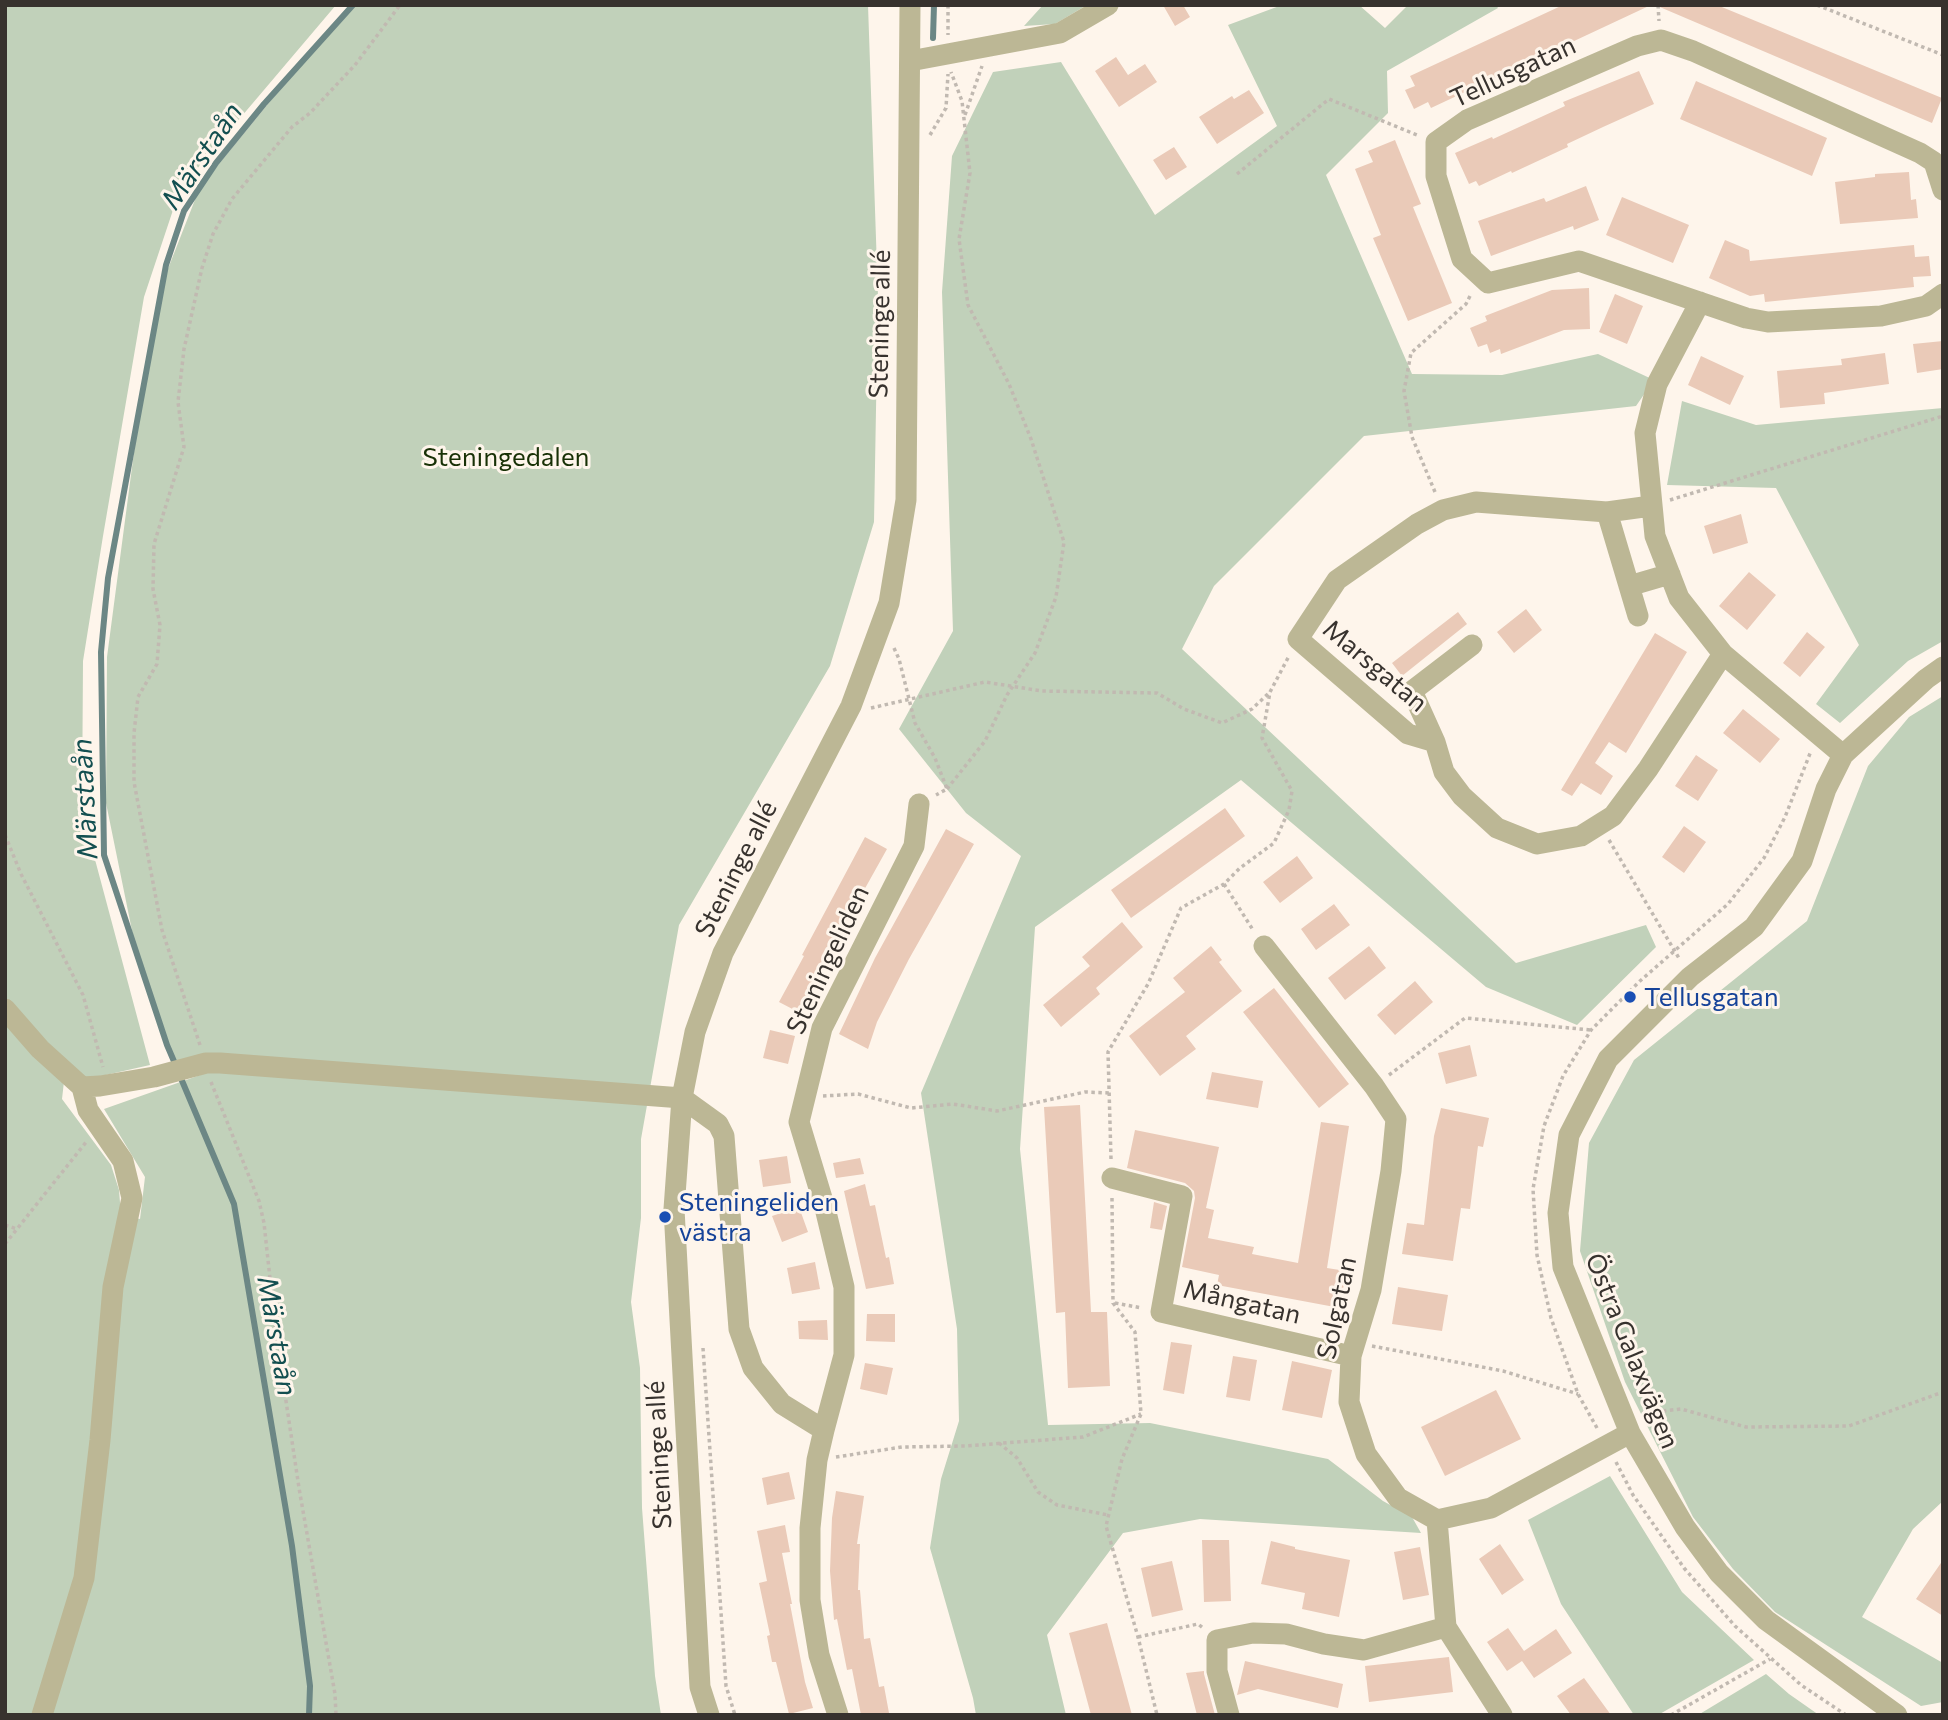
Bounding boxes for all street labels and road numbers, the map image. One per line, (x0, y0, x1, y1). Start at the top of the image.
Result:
street label: Tellusgatan (1445, 29, 1581, 115)
street label: Steninge allé (863, 249, 897, 399)
street label: Marsgatan (1316, 613, 1434, 719)
street label: Steninge allé (688, 796, 784, 942)
street label: Steningeliden (780, 881, 876, 1039)
street label: Östra Galaxvägen (1579, 1249, 1685, 1453)
street label: Solgatan (1311, 1254, 1363, 1362)
street label: Mångatan (1180, 1273, 1304, 1331)
street label: Steninge allé (640, 1380, 678, 1530)

